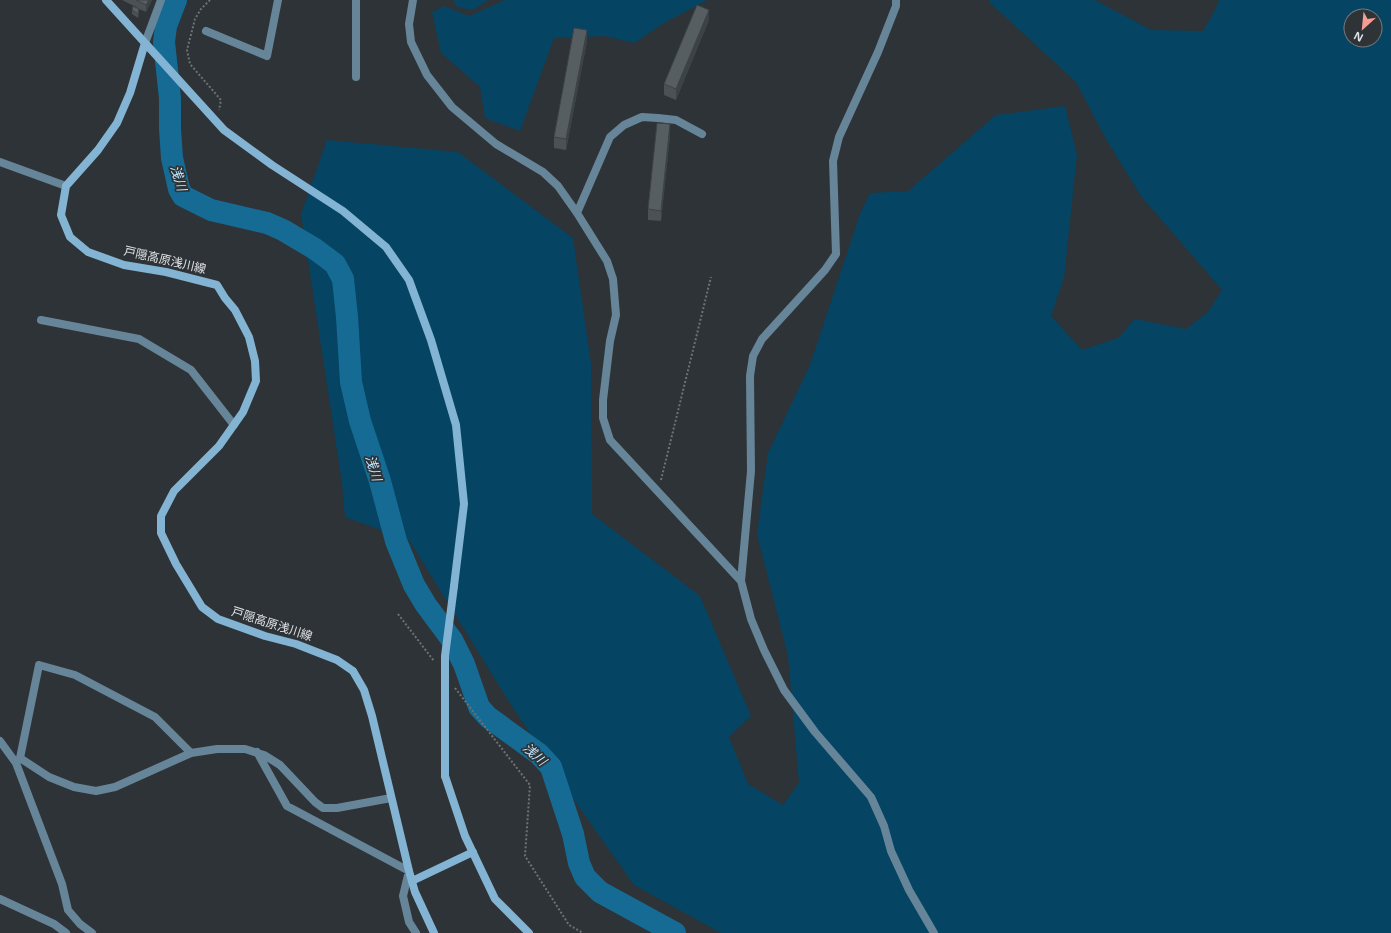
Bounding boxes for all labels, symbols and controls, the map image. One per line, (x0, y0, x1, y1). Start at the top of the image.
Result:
north arrow (1343, 8, 1383, 48)
text: N (1351, 29, 1366, 46)
water label: 浅川 (167, 163, 192, 195)
street label: 戸隠高原浅川線 (122, 242, 208, 277)
water label: 浅川 (362, 453, 387, 485)
street label: 戸隠高原浅川線 (230, 602, 315, 645)
water label: 浅川 (519, 739, 552, 771)

